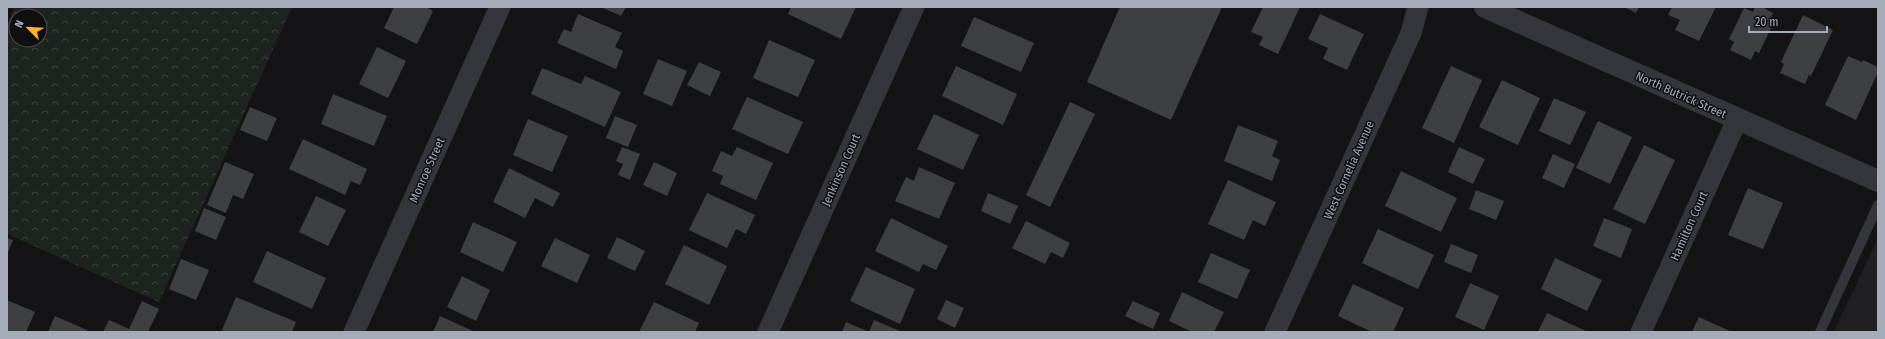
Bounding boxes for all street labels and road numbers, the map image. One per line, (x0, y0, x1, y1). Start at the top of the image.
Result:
street label: North Butrick Street (1633, 69, 1729, 121)
street label: West Cornelia Avenue (1321, 119, 1377, 221)
street label: Jenkinson Court (819, 132, 863, 208)
street label: Monroe Street (406, 135, 448, 205)
street label: Hamilton Court (1667, 189, 1711, 263)

